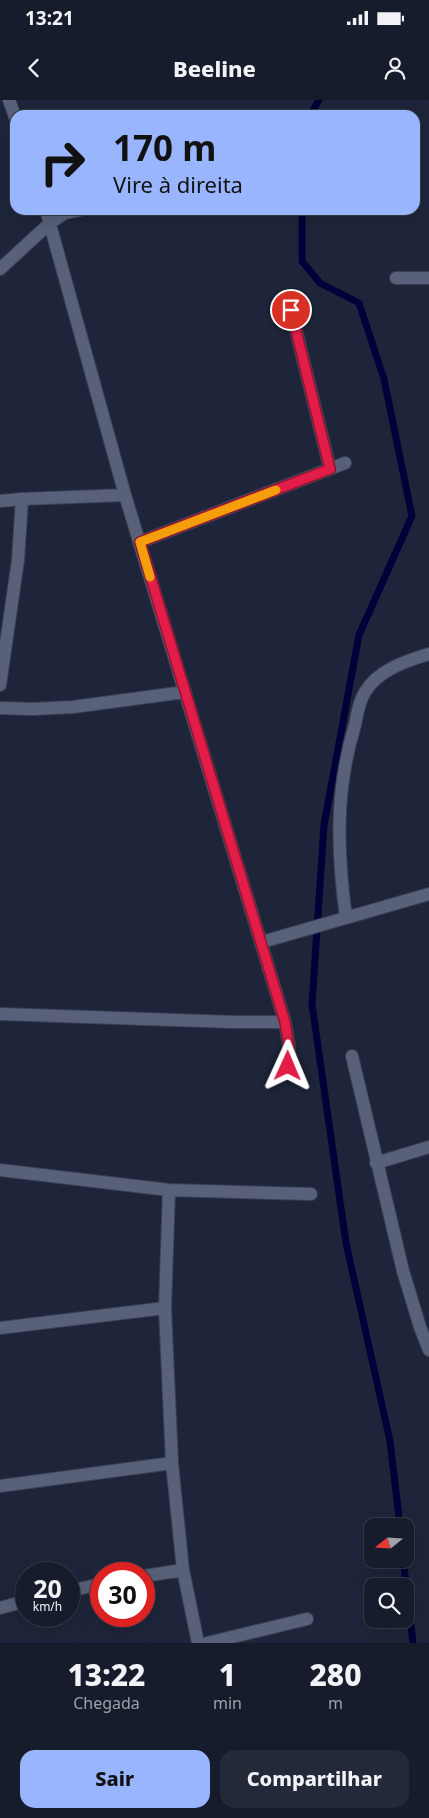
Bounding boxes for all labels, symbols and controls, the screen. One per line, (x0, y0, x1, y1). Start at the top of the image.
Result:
text: 13:21 (25, 5, 74, 31)
text: Beeline (173, 53, 256, 83)
icon: back (20, 54, 48, 82)
icon: person (381, 54, 409, 82)
text: 170 m (113, 124, 216, 171)
icon: right (30, 130, 95, 195)
text: Vire à direita (113, 169, 243, 199)
pin (270, 289, 312, 331)
icon: arrive (277, 296, 305, 324)
position arrow (261, 1039, 313, 1091)
north arrow (364, 1518, 414, 1568)
map controls (364, 1518, 414, 1628)
speed limit sign: 30 (90, 1562, 155, 1627)
text: 20 (33, 1571, 62, 1605)
button: search (364, 1578, 414, 1628)
text: km/h (33, 1598, 62, 1615)
text: 13:22 (68, 1654, 145, 1695)
text: 1 (219, 1654, 236, 1695)
text: 280 (309, 1654, 361, 1695)
text: Chegada (73, 1692, 140, 1714)
text: min (213, 1692, 242, 1714)
text: m (328, 1692, 343, 1714)
button: Sair (20, 1750, 210, 1808)
button: Compartilhar (220, 1750, 409, 1808)

